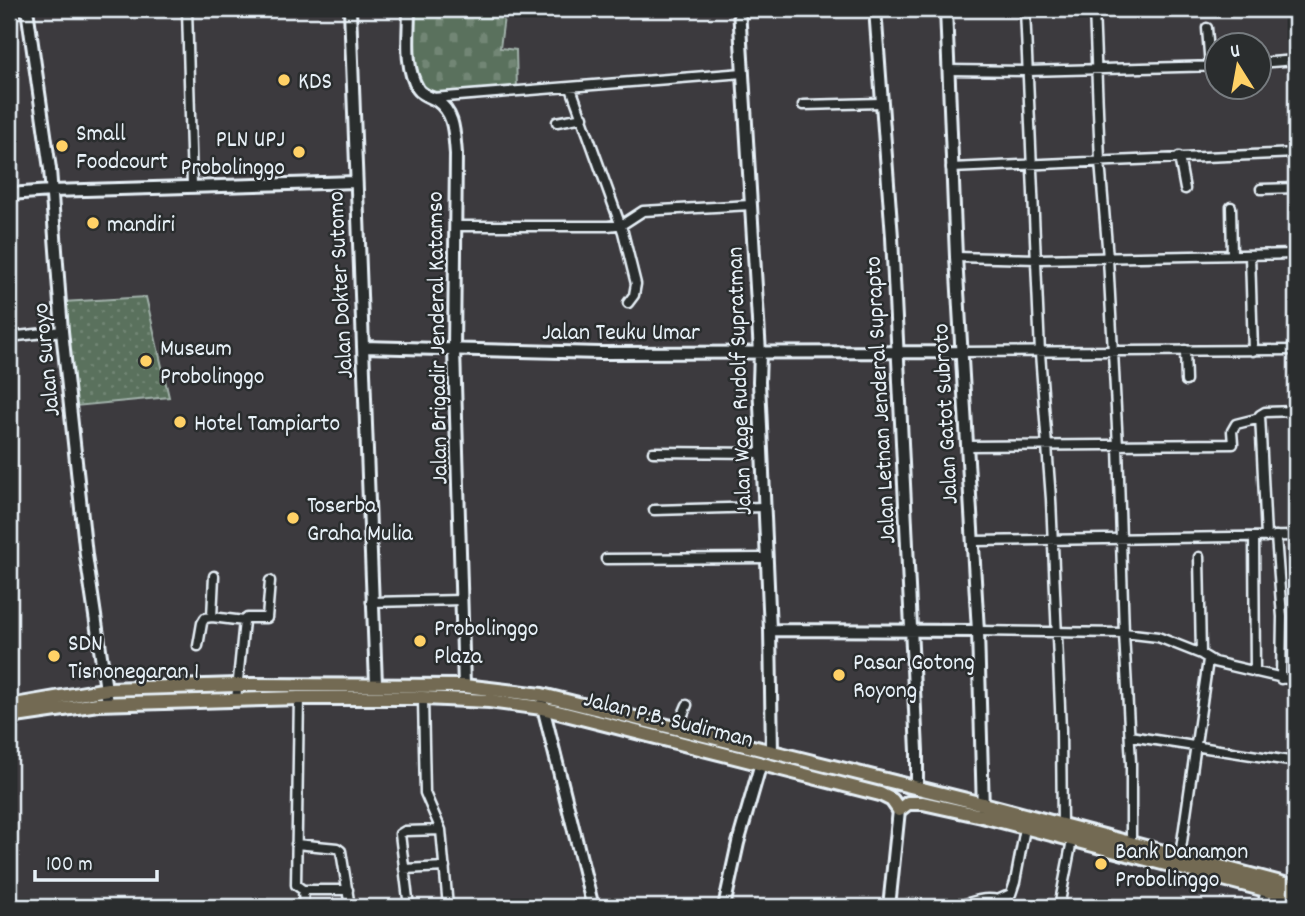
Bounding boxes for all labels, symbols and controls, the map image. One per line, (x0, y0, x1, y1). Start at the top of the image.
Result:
north arrow (1204, 32, 1274, 102)
text: U (1228, 39, 1243, 67)
place label: KDS (298, 66, 332, 100)
marker: KDS (276, 72, 292, 88)
place label: Small Foodcourt (76, 118, 168, 180)
place label: PLN UPJ Probolinggo (181, 124, 285, 186)
marker: Small Foodcourt (54, 138, 70, 154)
marker: PLN UPJ Probolinggo (291, 144, 307, 160)
street label: Jalan Dokter Sutomo (320, 190, 364, 380)
street label: Jalan Brigadir Jenderal Katamso (419, 191, 459, 485)
place label: mandiri (107, 209, 175, 243)
marker: mandiri (85, 215, 101, 231)
street label: Jalan Wage Rudolf Supratman (719, 246, 763, 516)
street label: Jalan Letnan Jenderal Suprapto (857, 255, 907, 545)
street label: Jalan Suroyo (25, 301, 71, 418)
street label: Jalan Teuku Umar (542, 317, 700, 351)
street label: Jalan Gatot Subroto (925, 322, 969, 505)
place label: Museum Probolinggo (160, 333, 264, 395)
marker: Museum Probolinggo (138, 353, 154, 369)
place label: Hotel Tampiarto (194, 408, 340, 442)
marker: Hotel Tampiarto (172, 414, 188, 430)
place label: Toserba Graha Mulia (307, 490, 414, 552)
marker: Toserba Graha Mulia (285, 510, 301, 526)
place label: Probolinggo Plaza (434, 613, 538, 675)
place label: SDN Tisnonegaran 1 (68, 628, 199, 690)
marker: Probolinggo Plaza (412, 633, 428, 649)
place label: Pasar Gotong Royong (853, 647, 975, 709)
marker: SDN Tisnonegaran 1 (46, 648, 62, 664)
marker: Pasar Gotong Royong (831, 667, 847, 683)
street label: Jalan P.B. Sudirman (580, 683, 757, 758)
place label: Bank Danamon Probolinggo (1115, 836, 1248, 898)
scale bar (35, 839, 158, 883)
text: 100 m (46, 851, 93, 881)
marker: Bank Danamon Probolinggo (1093, 856, 1109, 872)

